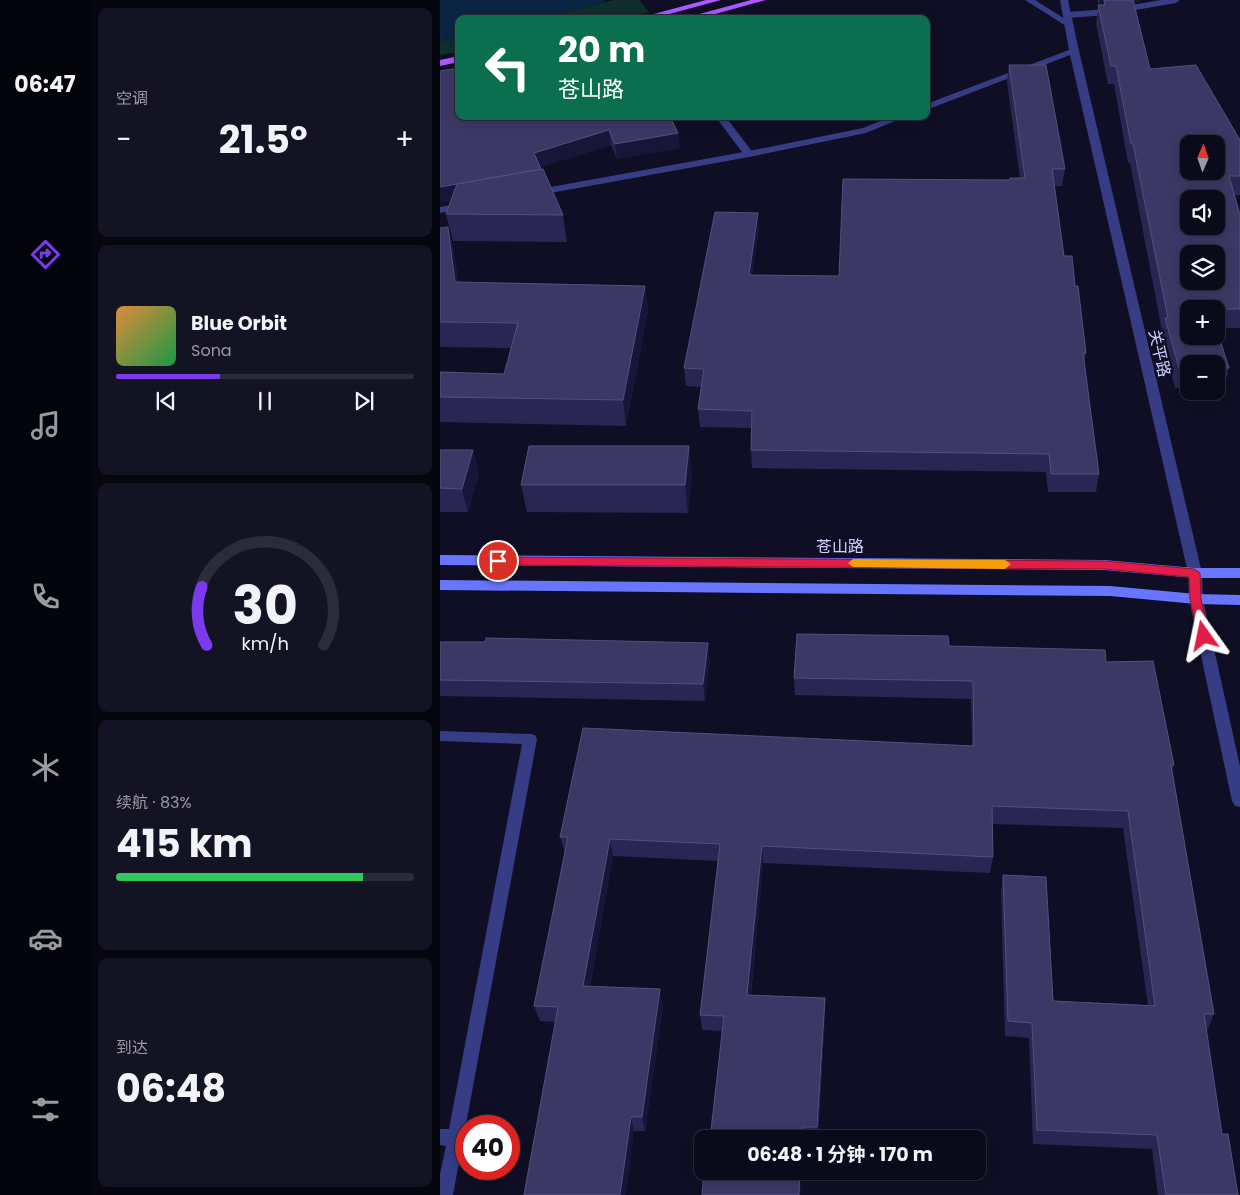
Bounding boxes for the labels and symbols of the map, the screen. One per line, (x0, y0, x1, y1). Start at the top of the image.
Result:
north arrow (1180, 135, 1225, 180)
street label: 关平路 (1143, 327, 1176, 379)
street label: 苍山路 (816, 535, 864, 558)
pin (477, 540, 519, 582)
position arrow (1177, 609, 1229, 661)
speed limit sign: 40 (455, 1115, 520, 1180)

